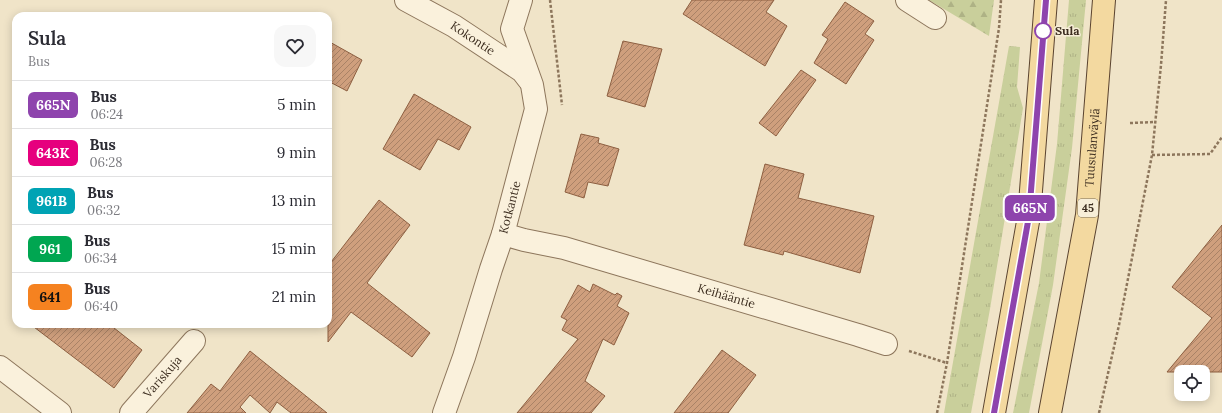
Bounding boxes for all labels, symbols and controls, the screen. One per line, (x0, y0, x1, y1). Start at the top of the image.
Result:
street label: Kokontie (448, 18, 498, 58)
marker: Sula (1034, 22, 1052, 40)
place label: Sula (1055, 23, 1080, 38)
button: heart (274, 25, 316, 67)
text: Sula (28, 26, 66, 50)
text: Bus (28, 53, 50, 70)
text: Bus (90, 87, 117, 106)
text: 5 min (277, 95, 316, 114)
text: 665N (36, 96, 70, 114)
text: 06:24 (90, 106, 123, 123)
street label: Tuusulanväylä (1081, 108, 1102, 188)
text: Bus (90, 135, 116, 154)
text: 9 min (277, 143, 316, 162)
text: 643K (36, 144, 70, 162)
text: 06:28 (90, 154, 123, 171)
street label: Kotkantie (495, 179, 524, 235)
text: Bus (87, 183, 113, 202)
text: 13 min (272, 191, 316, 210)
text: 961B (36, 192, 67, 210)
line badge: 665N (1002, 195, 1058, 221)
text: 665N (1013, 199, 1047, 217)
road number: 45 (1078, 199, 1098, 217)
text: 06:32 (87, 202, 120, 219)
text: Bus (84, 231, 110, 250)
text: 15 min (272, 239, 316, 258)
text: 961 (39, 240, 61, 258)
text: 06:34 (84, 250, 117, 267)
text: Bus (84, 279, 110, 298)
street label: Keihääntie (696, 280, 758, 311)
text: 21 min (272, 287, 316, 306)
text: 641 (39, 288, 61, 306)
text: 06:40 (84, 298, 118, 315)
street label: Variskuja (139, 352, 185, 401)
map controls (1174, 365, 1210, 401)
button: locate (1174, 365, 1210, 401)

